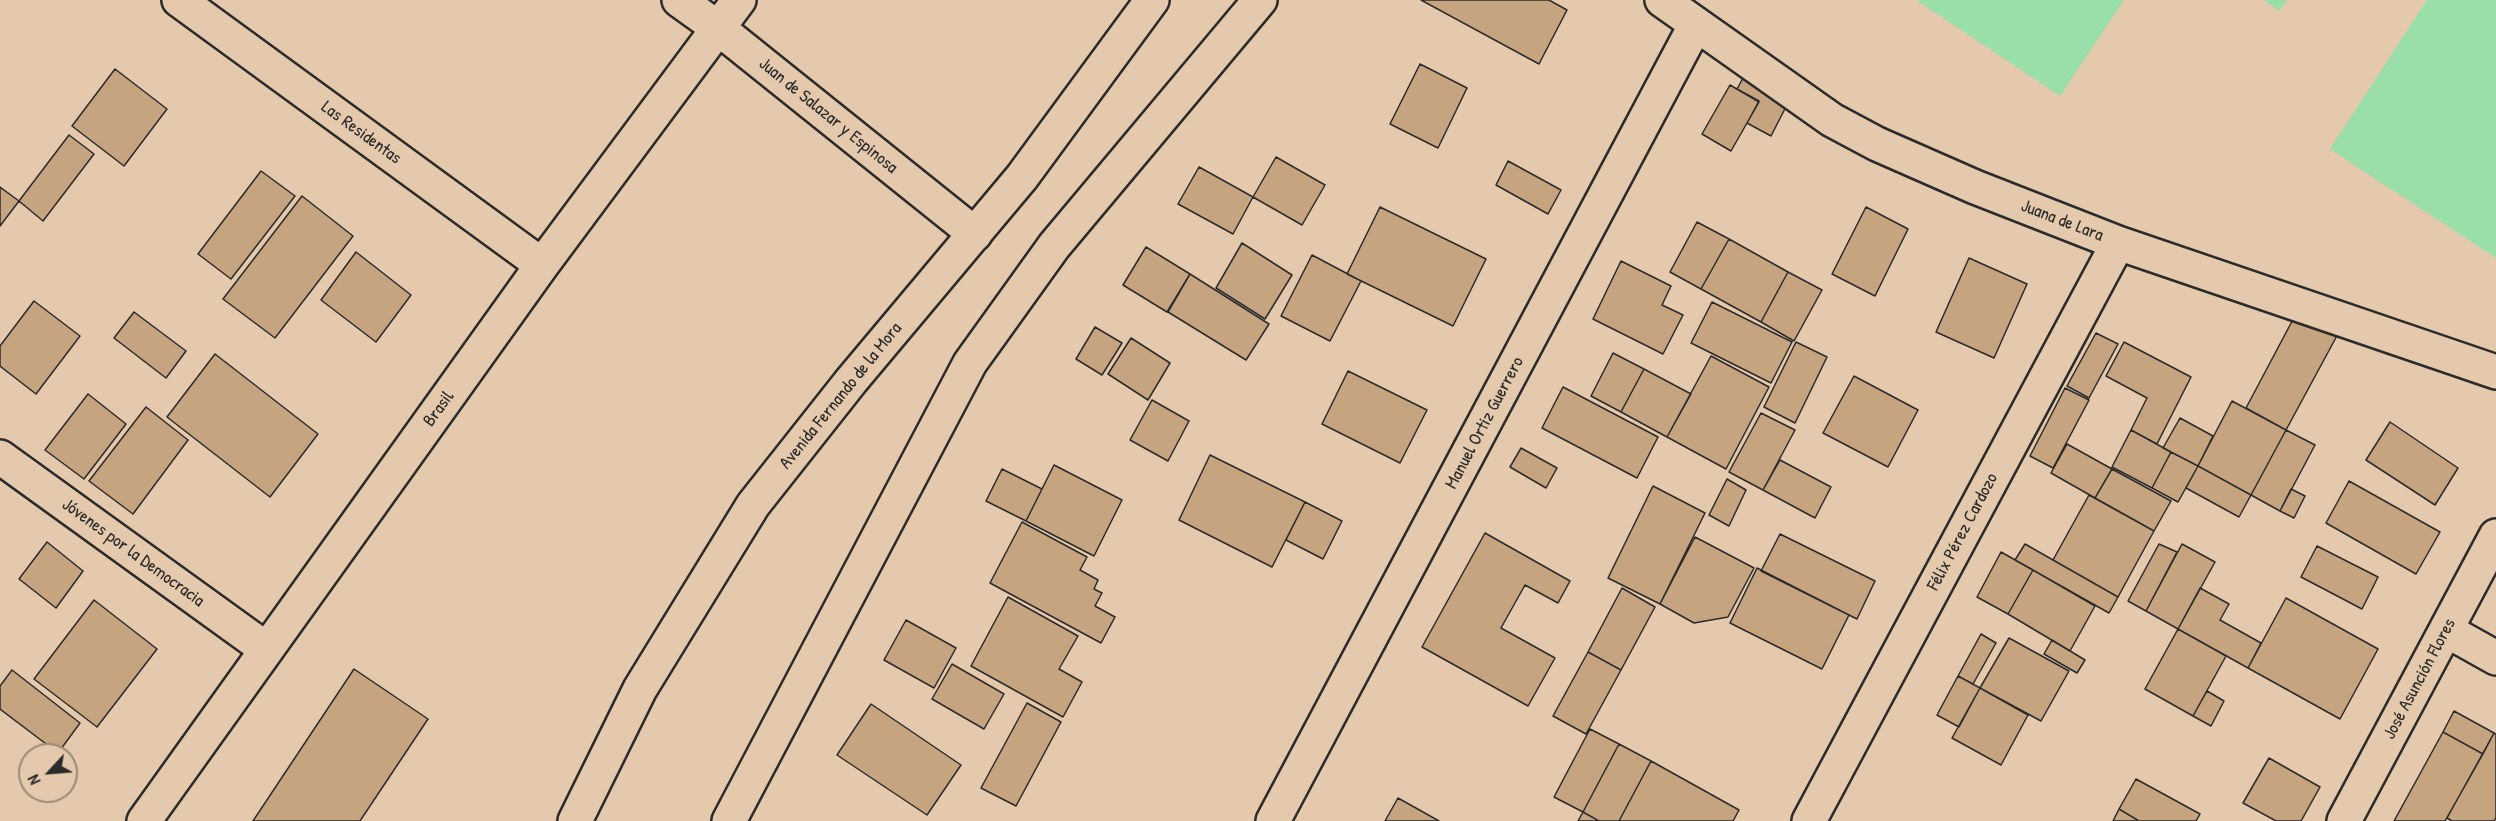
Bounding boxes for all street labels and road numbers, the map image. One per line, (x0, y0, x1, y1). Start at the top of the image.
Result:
street label: Juan de Salazar y Espinosa (754, 53, 902, 179)
street label: Las Residentas (317, 97, 405, 169)
street label: Juana de Lara (2018, 195, 2106, 247)
street label: Avenida Fernando de la Mora (775, 318, 907, 474)
street label: Manuel Ortiz Guerrero (1441, 353, 1529, 493)
street label: Brasil (419, 387, 459, 431)
street label: Félix Pérez Cardozo (1923, 470, 2003, 594)
street label: Jóvenes por la Democracia (58, 494, 208, 612)
street label: José Asunción Flores (2379, 615, 2461, 743)

